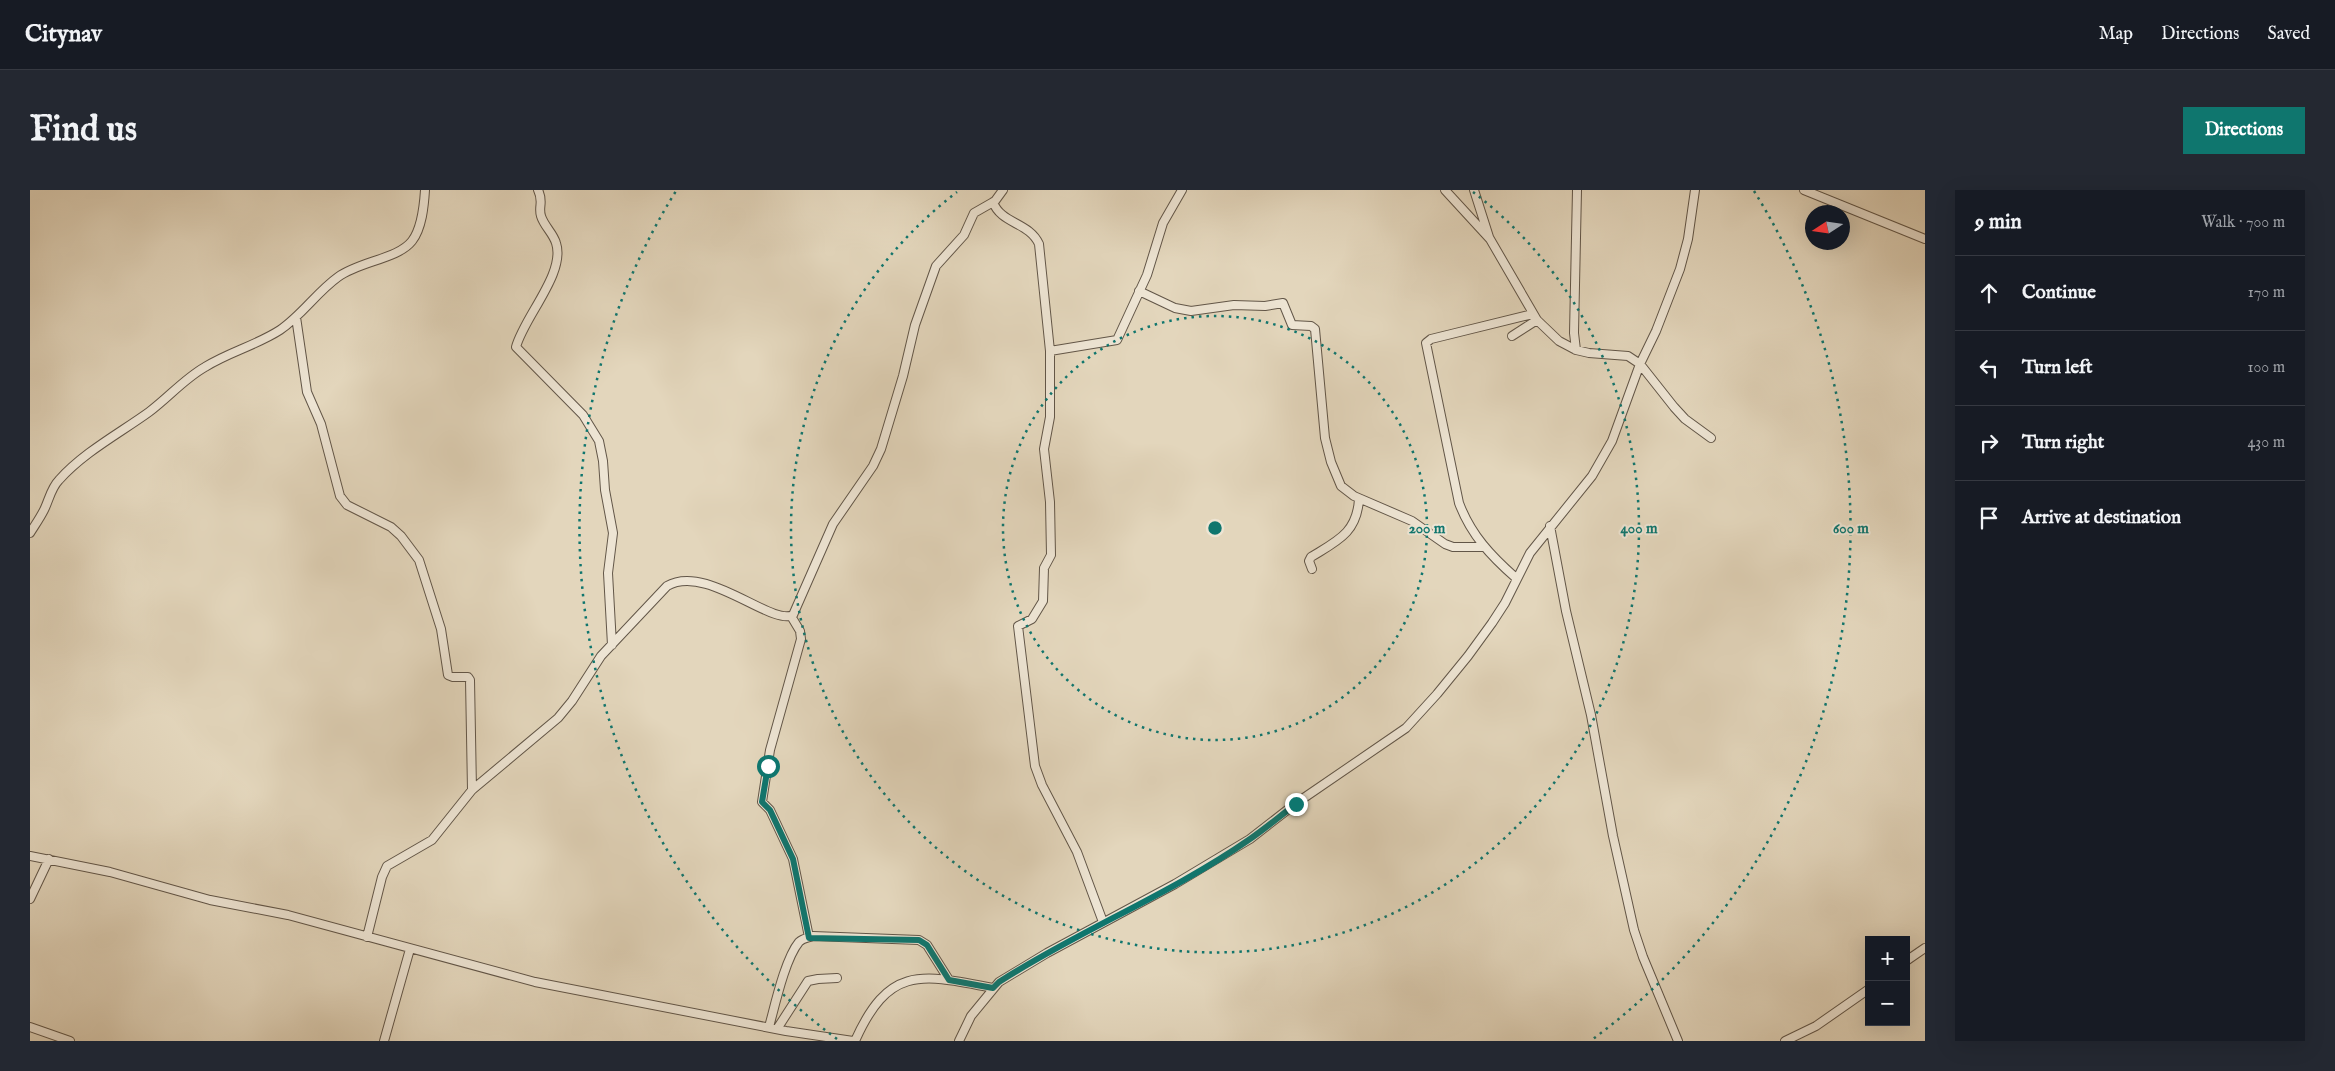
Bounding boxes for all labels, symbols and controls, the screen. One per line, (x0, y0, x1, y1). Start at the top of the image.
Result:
text: Citynav (25, 19, 102, 50)
text: Map (2099, 23, 2133, 46)
text: Directions (2161, 23, 2239, 46)
text: Saved (2267, 23, 2310, 46)
button: Directions (2183, 107, 2305, 154)
text: Find us (30, 108, 137, 153)
north arrow (1805, 205, 1850, 250)
text: 9 min (1975, 209, 2022, 236)
text: Walk · 700 m (2201, 213, 2285, 233)
icon: ahead (1975, 279, 2003, 307)
text: Continue (2022, 281, 2096, 305)
text: 170 m (2248, 283, 2285, 303)
icon: left (1975, 354, 2003, 382)
text: Turn left (2022, 356, 2093, 380)
text: 100 m (2248, 358, 2285, 378)
icon: right (1975, 429, 2003, 457)
text: Turn right (2022, 431, 2104, 455)
text: 430 m (2247, 433, 2285, 453)
icon: arrive (1975, 504, 2003, 532)
text: Arrive at destination (2022, 506, 2181, 530)
centre of rings (1206, 519, 1224, 537)
text: 200 m (1409, 519, 1446, 538)
text: 400 m (1621, 519, 1658, 538)
text: 600 m (1833, 519, 1869, 538)
route start (757, 755, 780, 778)
route end (1285, 793, 1308, 816)
map controls (1865, 936, 1910, 1026)
button: + (1865, 936, 1910, 981)
button: − (1865, 981, 1910, 1026)

